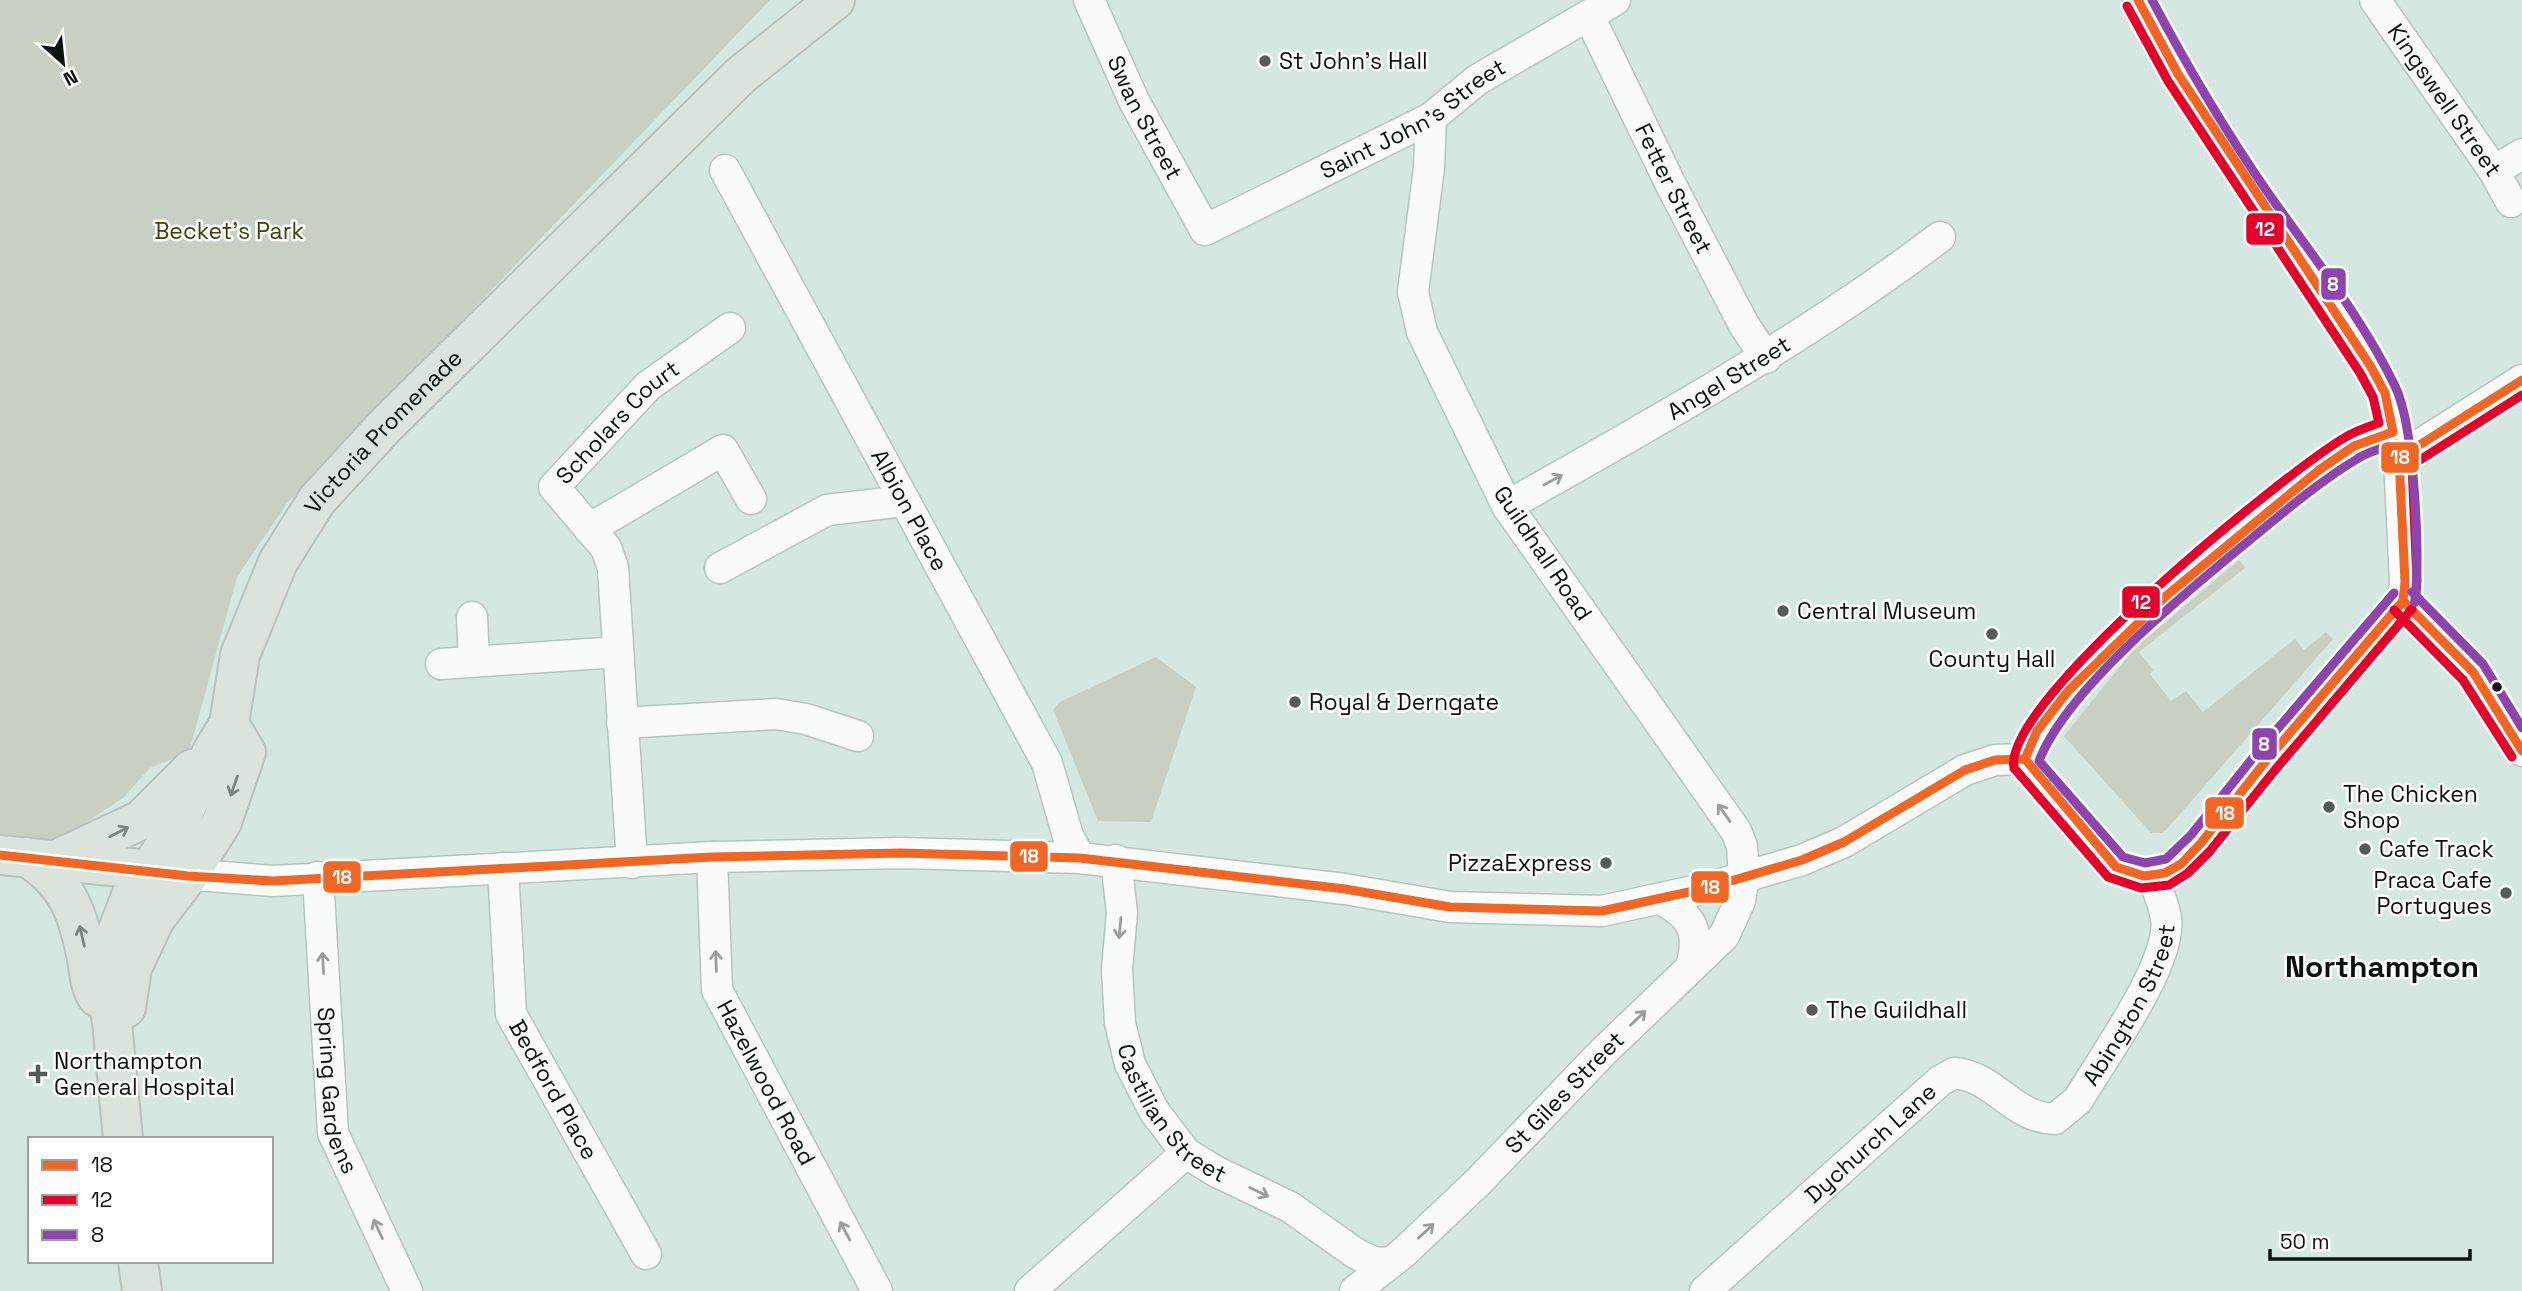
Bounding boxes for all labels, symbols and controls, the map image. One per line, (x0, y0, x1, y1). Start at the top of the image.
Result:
street label: Kingswell Street (2381, 18, 2508, 183)
north arrow (28, 28, 98, 98)
place label: St John's Hall (1279, 46, 1428, 76)
street label: Swan Street (1101, 51, 1189, 185)
street label: Saint John's Street (1315, 52, 1511, 186)
marker: St John's Hall (1257, 53, 1273, 69)
text: N (59, 64, 82, 92)
street label: Fetter Street (1628, 118, 1719, 259)
line badge: 12 (2245, 212, 2285, 246)
park label: Becket's Park (154, 216, 304, 246)
text: 12 (2255, 217, 2275, 242)
line badge: 8 (2320, 267, 2347, 301)
text: 8 (2327, 272, 2339, 297)
street label: Angel Street (1662, 329, 1796, 427)
street label: Victoria Promenade (297, 343, 469, 519)
street label: Scholars Court (549, 354, 685, 491)
line badge: 18 (2380, 441, 2420, 474)
street label: Albion Place (864, 444, 955, 576)
text: 18 (2390, 445, 2410, 470)
one-way arrow (1542, 473, 1562, 487)
street label: Guildhall Road (1487, 480, 1599, 626)
line badge: 12 (2121, 585, 2161, 619)
text: 12 (2131, 590, 2151, 615)
place label: Central Museum (1797, 596, 1976, 626)
marker: Central Museum (1775, 603, 1791, 619)
marker: County Hall (1984, 626, 2000, 642)
place label: County Hall (1929, 644, 2055, 674)
unlabelled marker (2490, 680, 2504, 694)
place label: Royal & Derngate (1309, 687, 1499, 717)
marker: Royal & Derngate (1287, 694, 1303, 710)
line badge: 8 (2251, 727, 2278, 761)
text: 8 (2258, 732, 2270, 757)
one-way arrow (227, 774, 239, 796)
place label: The Chicken Shop (2343, 779, 2478, 835)
line badge: 18 (2204, 796, 2245, 830)
marker: The Chicken Shop (2321, 799, 2337, 815)
text: 18 (2215, 801, 2235, 826)
one-way arrow (1716, 804, 1731, 823)
one-way arrow (108, 824, 128, 838)
place label: Cafe Track (2379, 834, 2494, 864)
line badge: 18 (1009, 840, 1049, 873)
marker: Cafe Track (2357, 841, 2373, 857)
text: 18 (1019, 844, 1039, 869)
place label: PizzaExpress (1448, 848, 1592, 878)
marker: PizzaExpress (1598, 855, 1614, 871)
line badge: 18 (322, 860, 362, 894)
text: 18 (332, 865, 352, 890)
place label: Praca Cafe Portugues (2374, 865, 2492, 921)
line badge: 18 (1690, 870, 1730, 904)
text: 18 (1700, 875, 1720, 900)
marker: Praca Cafe Portugues (2498, 885, 2514, 901)
one-way arrow (1113, 916, 1126, 939)
street label: Abington Street (2076, 923, 2182, 1091)
one-way arrow (75, 925, 88, 948)
district label: Northampton (2285, 947, 2479, 986)
one-way arrow (710, 950, 723, 973)
one-way arrow (317, 952, 330, 975)
street label: Hazelwood Road (710, 995, 822, 1170)
place label: The Guildhall (1826, 995, 1967, 1025)
marker: The Guildhall (1804, 1002, 1820, 1018)
street label: Spring Gardens (311, 1006, 365, 1179)
one-way arrow (1629, 1009, 1646, 1026)
street label: Bedford Place (502, 1014, 605, 1165)
street label: St Giles Street (1498, 1025, 1630, 1160)
street label: Castilian Street (1111, 1041, 1231, 1189)
place label: Northampton General Hospital (54, 1046, 235, 1102)
marker: Northampton General Hospital (28, 1064, 48, 1084)
street label: Dychurch Lane (1798, 1076, 1943, 1210)
legend (28, 1137, 273, 1263)
text: 18 (91, 1151, 113, 1178)
text: 12 (91, 1186, 112, 1213)
one-way arrow (1248, 1186, 1269, 1199)
scale bar (2270, 1218, 2470, 1262)
one-way arrow (370, 1219, 384, 1240)
text: 8 (91, 1221, 104, 1248)
one-way arrow (838, 1221, 851, 1242)
one-way arrow (1417, 1223, 1434, 1240)
text: 50 m (2280, 1228, 2330, 1255)

